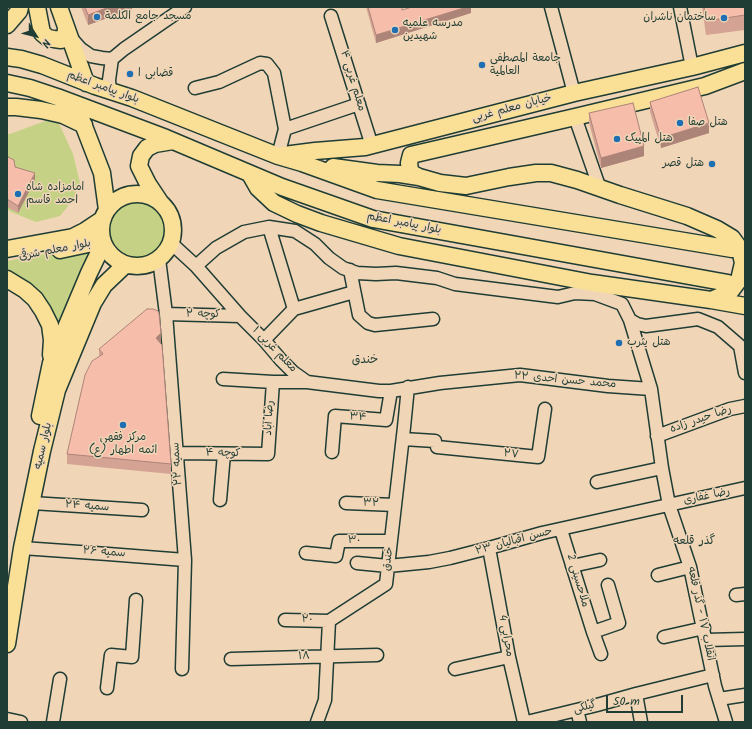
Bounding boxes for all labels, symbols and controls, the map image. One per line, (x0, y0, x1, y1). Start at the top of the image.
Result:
place label: مسجد جامع الکلمة (105, 10, 191, 24)
place label: ساختمان ناشران (643, 11, 716, 25)
marker: مسجد جامع الکلمة (92, 12, 102, 22)
marker: ساختمان ناشران (719, 13, 729, 23)
north arrow (16, 16, 56, 56)
place label: مدرسه علمیه شهیدین (403, 17, 463, 43)
marker: مدرسه علمیه شهیدین (390, 25, 400, 35)
text: N (36, 35, 55, 51)
street label: معلم غربی ۴ (337, 49, 367, 113)
place label: جامعة المصطفی العالمیة (490, 52, 561, 78)
marker: جامعة المصطفی العالمیة (477, 60, 487, 70)
place label: قضابی ا (138, 67, 173, 81)
street label: بلوار پیامبر اعظم (65, 69, 141, 107)
marker: قضابی ا (125, 69, 135, 79)
street label: خیابان معلم غربی (471, 92, 553, 126)
place label: هتل صفا (688, 116, 728, 130)
marker: هتل صفا (675, 118, 685, 128)
place label: هتل المپیک (625, 132, 673, 146)
marker: هتل المپیک (612, 134, 622, 144)
place label: هتل قصر (662, 157, 704, 171)
marker: هتل قصر (707, 159, 717, 169)
place label: امامزاده شاه احمد قاسم (26, 181, 84, 207)
marker: امامزاده شاه احمد قاسم (13, 189, 23, 199)
street label: بلوار پیامبر اعظم (366, 210, 442, 238)
street label: بلوار معلم شرقی (18, 238, 92, 264)
street label: کوچه ۲ (186, 308, 220, 322)
street label: معلم غربی ۱ (249, 324, 299, 376)
place label: هتل یثرب (627, 336, 670, 350)
marker: هتل یثرب (614, 338, 624, 348)
district label: خندق (352, 354, 378, 368)
street label: ۲۲ محمد حسن احدی (513, 370, 617, 392)
street label: رضا آباد (262, 400, 278, 436)
street label: رضا حیدر زاده (669, 403, 733, 437)
street label: ۳۴ (349, 411, 367, 425)
marker: مرکز فقهی ائمه اطهار (ع) (118, 420, 128, 430)
street label: بلوار سمیه (32, 421, 56, 471)
place label: مرکز فقهی ائمه اطهار (ع) (89, 431, 157, 457)
street label: سمیه ۲۲ (170, 442, 186, 486)
street label: کوچه ۴ (205, 447, 241, 461)
street label: ۲۷ (503, 448, 519, 462)
street label: رضا غفاری (683, 486, 731, 508)
street label: ۳۲ (363, 497, 379, 511)
street label: سمیه ۲۴ (64, 499, 110, 515)
street label: ۲۳ حسن اقبالیان (474, 525, 554, 559)
street label: ۳۰ (348, 534, 360, 548)
district label: گذر قلعه (673, 535, 715, 549)
street label: سمیه ۲۶ (82, 545, 126, 561)
street label: خندق (381, 546, 397, 572)
street label: ملاحسینی 2 (563, 553, 591, 609)
street label: انقلاب ۱۷ - گذر قلعه (684, 566, 716, 662)
street label: ۲۰ (301, 613, 313, 627)
street label: محرابی 4 (494, 614, 516, 658)
street label: ۱۸ (298, 650, 310, 664)
scale bar (608, 687, 685, 713)
text: 50 m (613, 692, 640, 711)
street label: گیلکی (572, 699, 598, 717)

